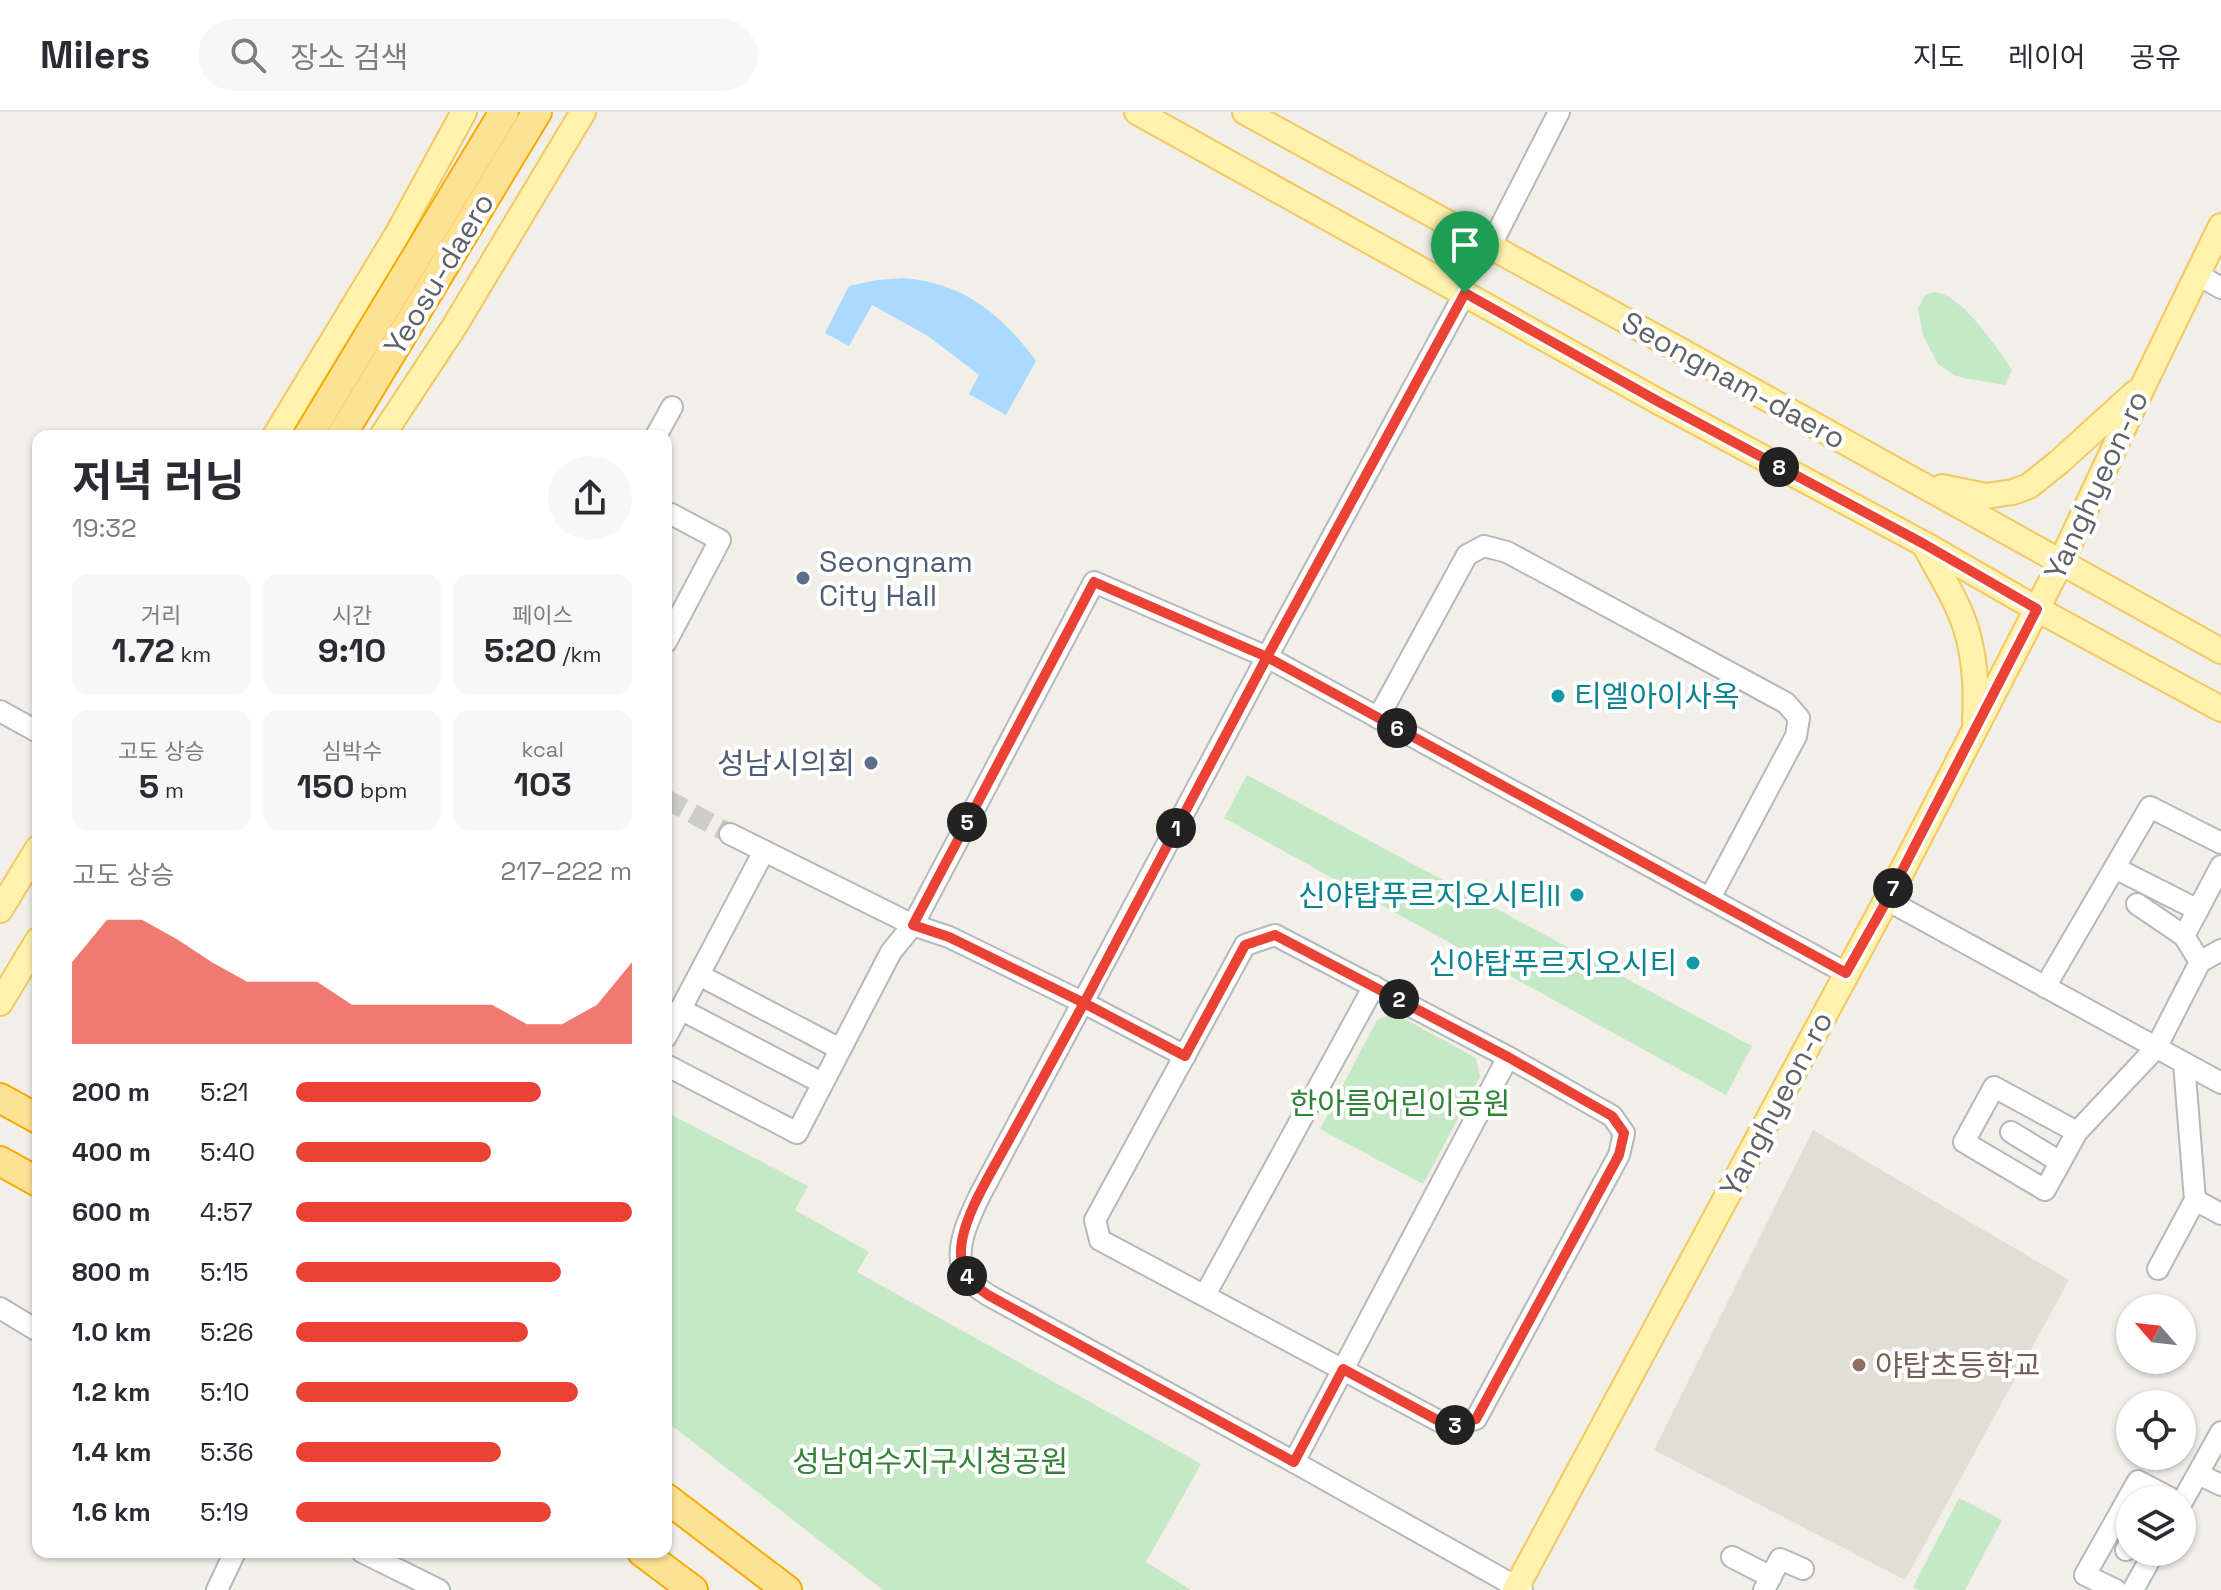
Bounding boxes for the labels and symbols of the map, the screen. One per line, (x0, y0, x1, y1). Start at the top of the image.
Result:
street label: Yeosu-daero (375, 185, 503, 363)
pin (1431, 211, 1499, 293)
street label: Seongnam-daero (1615, 302, 1853, 458)
street label: Yanghyeon-ro (2035, 384, 2157, 586)
pin: 8 (1759, 447, 1799, 487)
place label: Seongnam City Hall (819, 542, 973, 615)
marker: Seongnam City Hall (794, 569, 812, 587)
place label: 티엘아이사옥 (1574, 677, 1740, 716)
marker: 티엘아이사옥 (1549, 687, 1567, 705)
pin: 6 (1377, 708, 1417, 748)
place label: 성남시의회 (717, 744, 855, 783)
marker: 성남시의회 (862, 754, 880, 772)
pin: 5 (947, 802, 987, 842)
pin: 1 (1156, 808, 1196, 848)
pin: 7 (1873, 868, 1913, 908)
place label: 신야탑푸르지오시티II (1298, 876, 1561, 915)
marker: 신야탑푸르지오시티II (1568, 886, 1586, 904)
place label: 신야탑푸르지오시티 (1429, 944, 1677, 983)
marker: 신야탑푸르지오시티 (1684, 954, 1702, 972)
pin: 2 (1379, 979, 1419, 1019)
street label: Yanghyeon-ro (1711, 1004, 1841, 1204)
park label: 한아름어린이공원 (1290, 1084, 1510, 1123)
pin: 4 (947, 1256, 987, 1296)
north arrow (2116, 1294, 2196, 1374)
place label: 야탑초등학교 (1875, 1346, 2041, 1385)
marker: 야탑초등학교 (1850, 1356, 1868, 1374)
pin: 3 (1435, 1405, 1475, 1445)
park label: 성남여수지구시청공원 (792, 1442, 1068, 1481)

